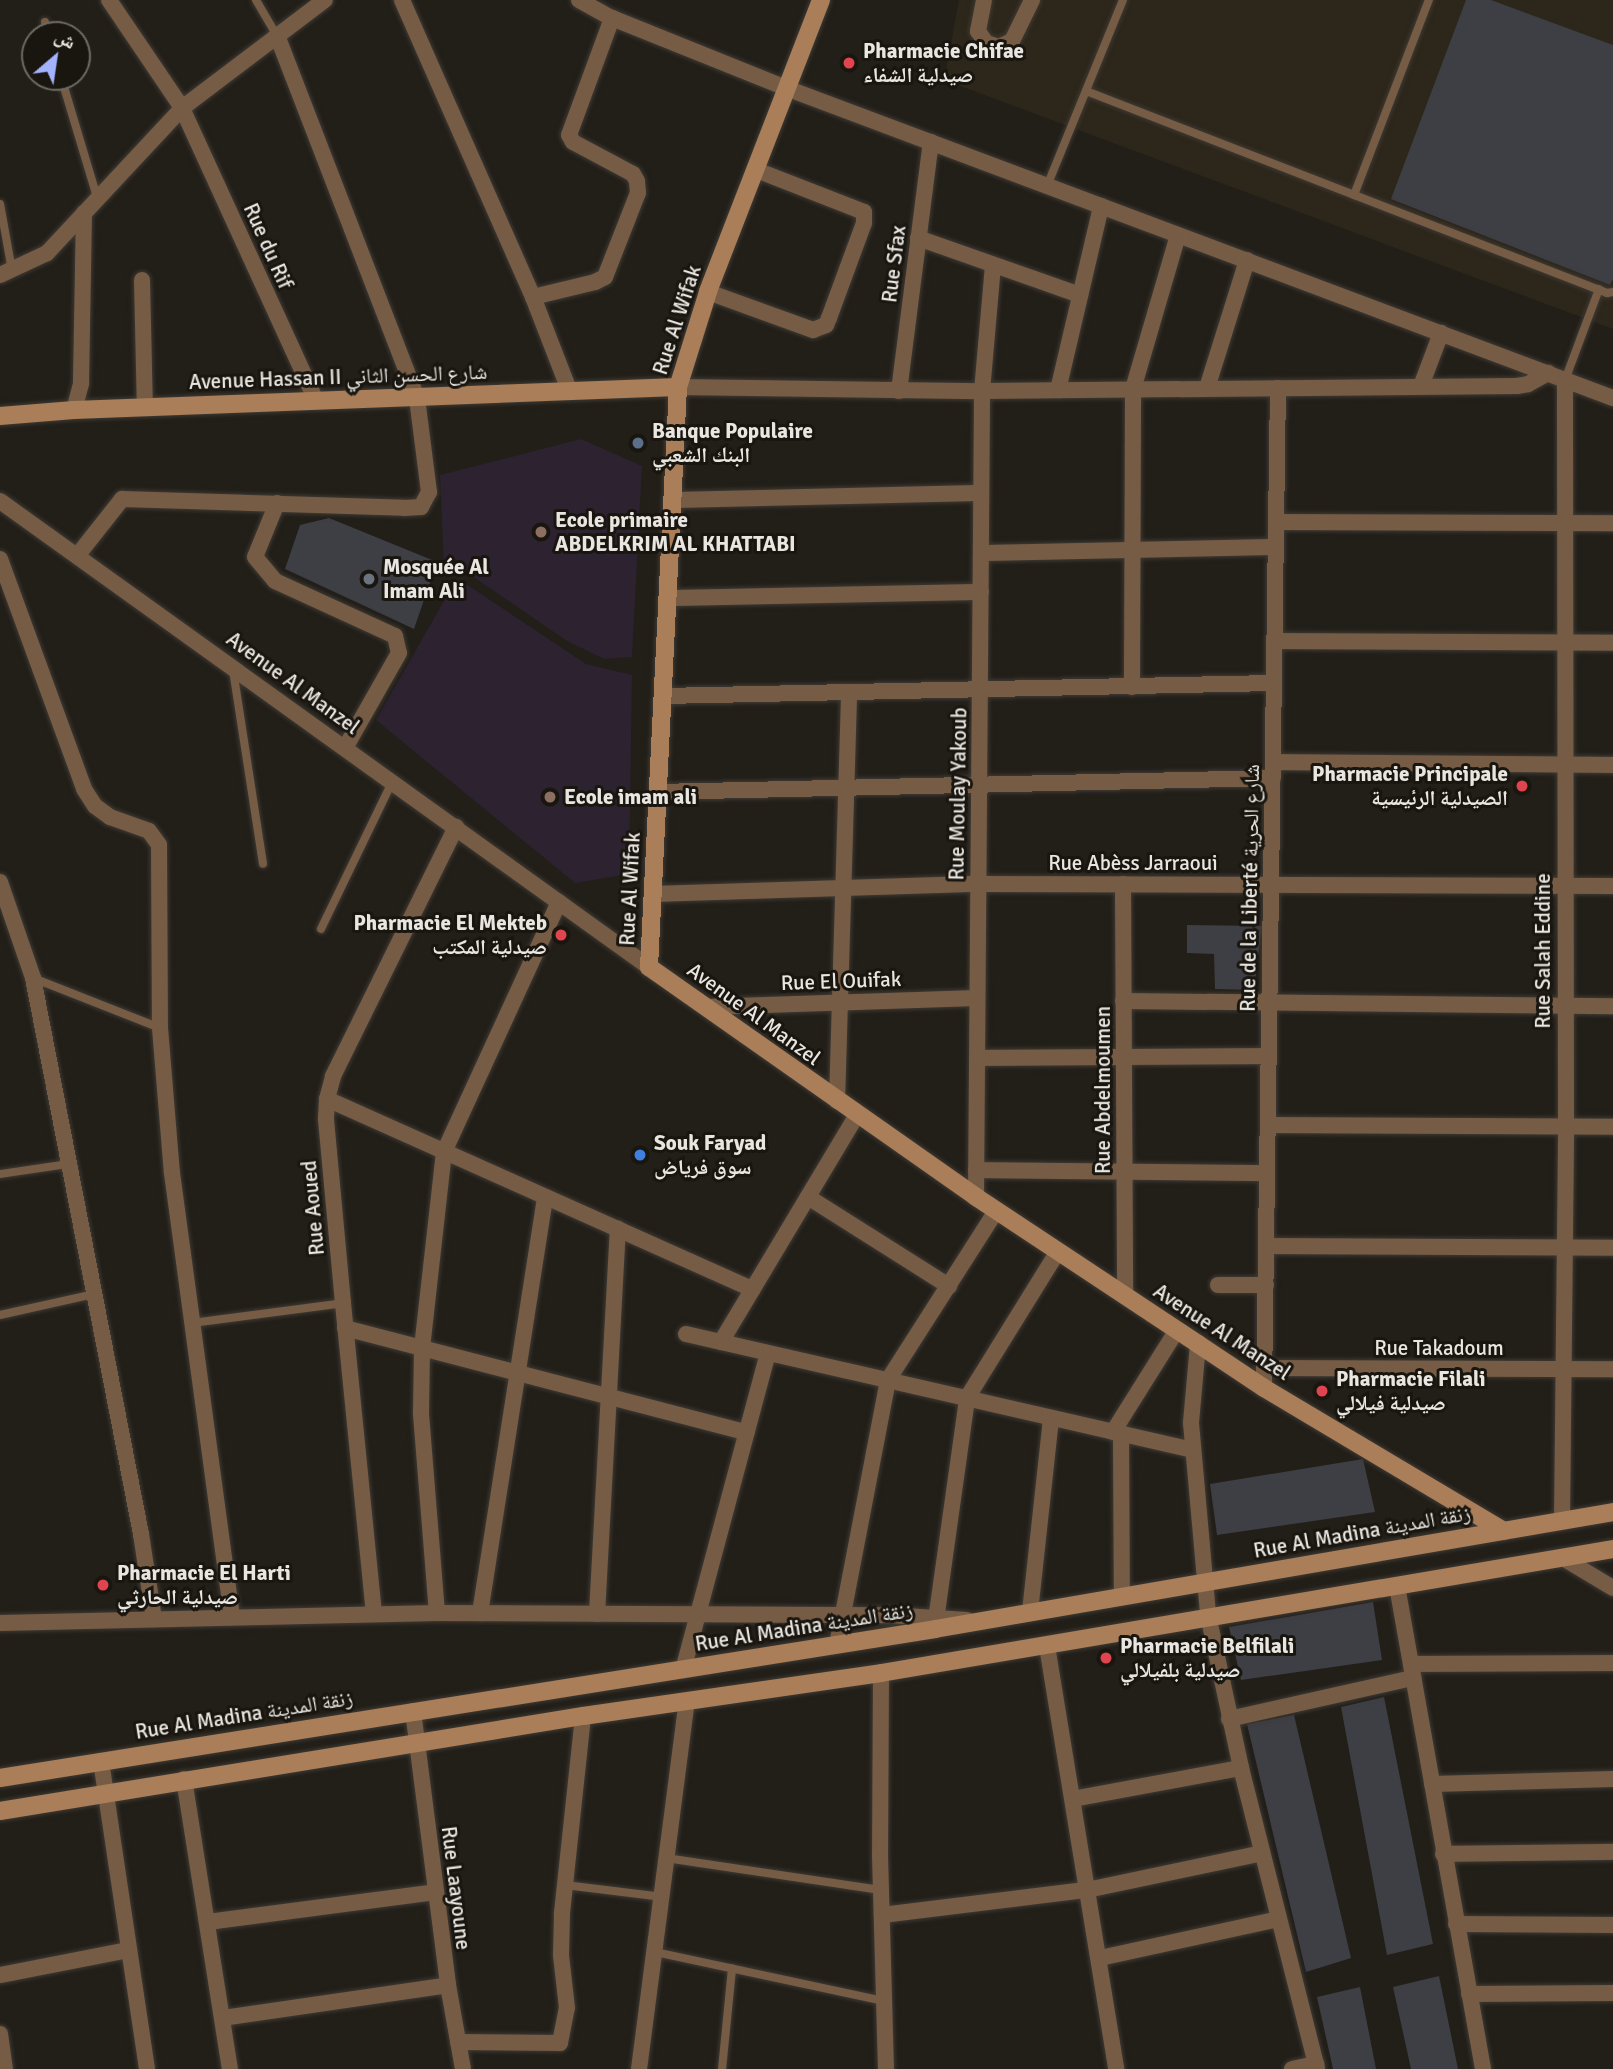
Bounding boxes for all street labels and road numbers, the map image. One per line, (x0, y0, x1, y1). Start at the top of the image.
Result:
street label: Rue du Rif (238, 199, 298, 293)
street label: Rue Sfax (877, 224, 911, 304)
street label: Rue Al Wifak (647, 262, 707, 378)
street label: Avenue Hassan II شارع الحسن الثاني (188, 359, 488, 395)
street label: Avenue Al Manzel (221, 626, 365, 740)
street label: Rue Moulay Yakoub (944, 707, 972, 881)
street label: Rue de la Liberté شارع الحرية (1235, 764, 1265, 1012)
street label: Rue Al Wifak (614, 832, 646, 946)
street label: Rue Abèss Jarraoui (1048, 850, 1218, 876)
street label: Rue Salah Eddine (1530, 873, 1556, 1029)
street label: Avenue Al Manzel (682, 957, 826, 1071)
street label: Rue El Ouifak (780, 966, 902, 996)
street label: Rue Abdelmoumen (1090, 1006, 1116, 1174)
street label: Rue Aoued (296, 1159, 330, 1257)
street label: Avenue Al Manzel (1149, 1278, 1295, 1386)
street label: Rue Takadoum (1374, 1335, 1504, 1361)
street label: Rue Al Madina زنقة المدينة (1251, 1500, 1473, 1564)
street label: Rue Al Madina زنقة المدينة (693, 1597, 915, 1657)
street label: Rue Al Madina زنقة المدينة (133, 1685, 355, 1745)
street label: Rue Laayoune (436, 1825, 476, 1951)

